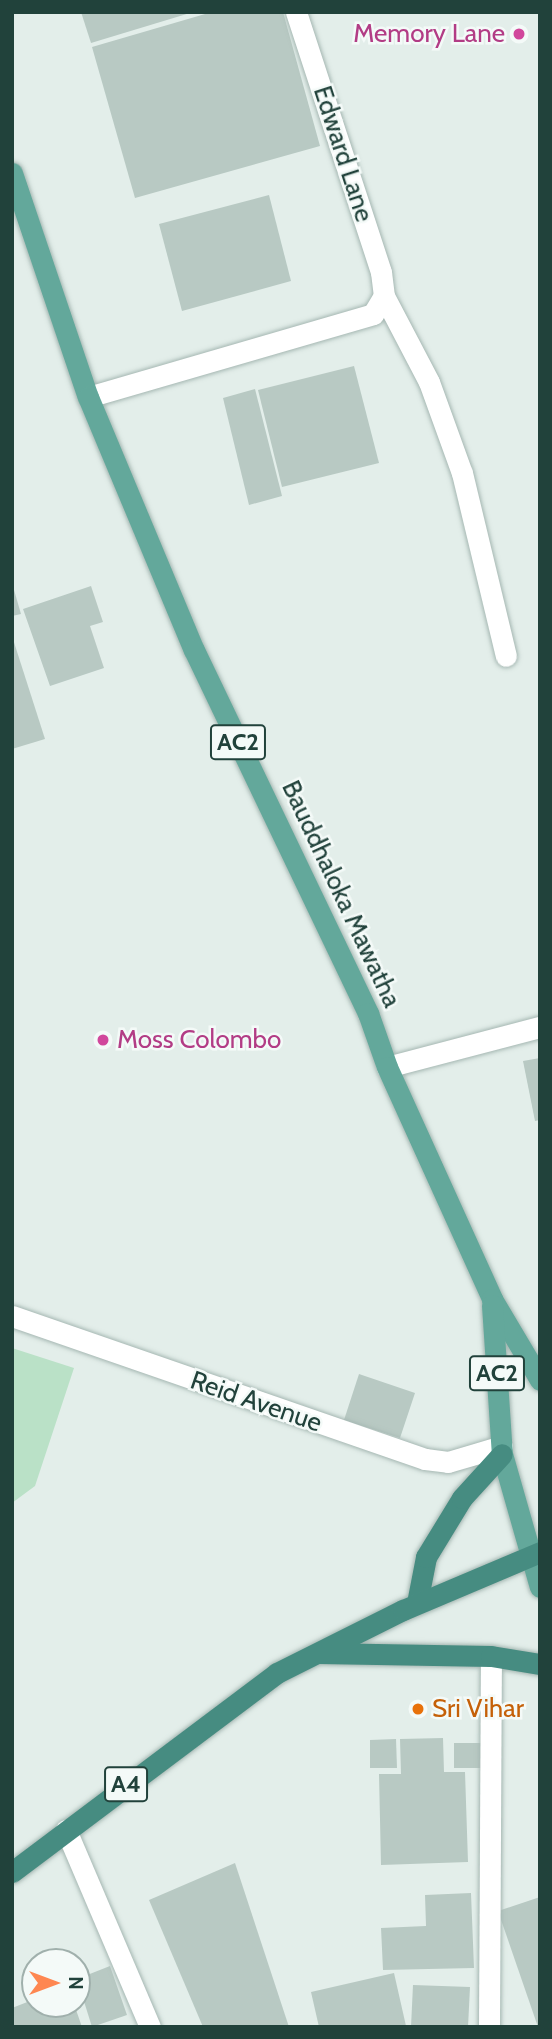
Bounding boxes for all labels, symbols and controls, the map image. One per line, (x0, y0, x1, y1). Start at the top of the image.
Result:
place label: Memory Lane (353, 18, 505, 50)
marker: Memory Lane (511, 26, 527, 42)
street label: Edward Lane (306, 82, 380, 226)
road number: AC2 (208, 722, 268, 762)
street label: Bauddhaloka Mawatha (275, 776, 407, 1012)
place label: Moss Colombo (117, 1024, 281, 1056)
marker: Moss Colombo (95, 1032, 111, 1048)
road number: AC2 (467, 1352, 527, 1394)
street label: Reid Avenue (186, 1365, 326, 1439)
place label: Sri Vihar (432, 1693, 524, 1725)
marker: Sri Vihar (410, 1701, 426, 1717)
road number: A4 (103, 1764, 149, 1804)
north arrow (21, 1948, 91, 2018)
text: N (64, 1976, 87, 1990)

